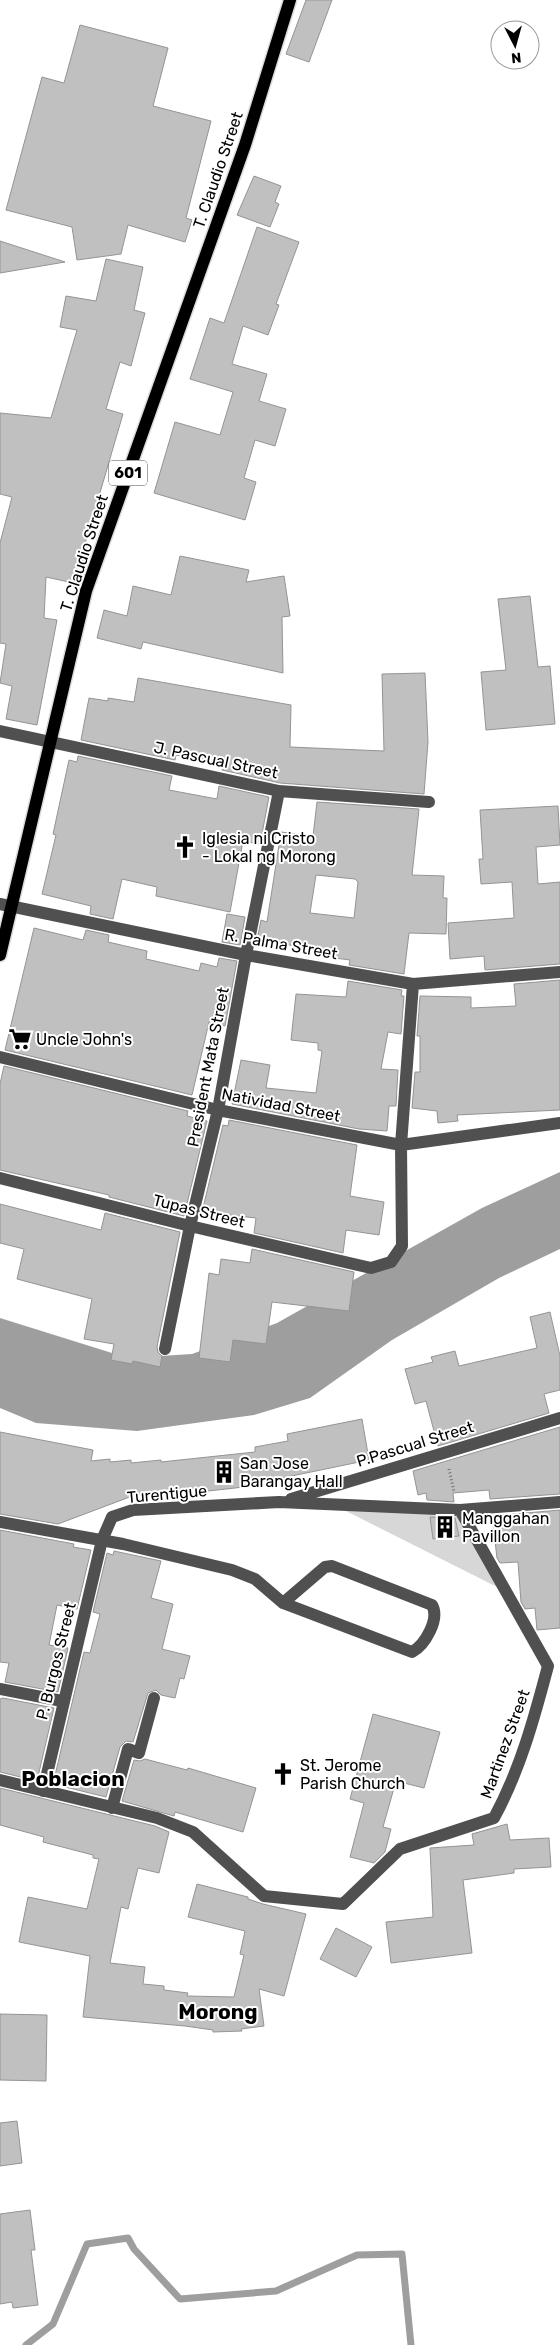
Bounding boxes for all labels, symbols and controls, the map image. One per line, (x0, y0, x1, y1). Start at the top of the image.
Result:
north arrow (490, 20, 540, 70)
text: N (510, 48, 522, 66)
street label: T. Claudio Street (189, 109, 247, 231)
road number: 601 (109, 460, 147, 486)
street label: T. Claudio Street (56, 492, 112, 614)
street label: J. Pascual Street (152, 738, 280, 782)
place label: Iglesia ni Cristo - Lokal ng Morong (202, 829, 336, 866)
church icon: Iglesia ni Cristo - Lokal ng Morong (172, 834, 198, 860)
street label: R. Palma Street (223, 925, 339, 963)
street label: President Mata Street (183, 986, 233, 1148)
supermarket icon: Uncle John's (7, 1026, 33, 1052)
place label: Uncle John's (36, 1030, 132, 1049)
street label: Natividad Street (220, 1084, 342, 1126)
street label: Tupas Street (151, 1190, 247, 1232)
street label: P.Pascual Street (354, 1417, 476, 1471)
place label: San Jose Barangay Hall (240, 1454, 343, 1491)
building icon: San Jose Barangay Hall (211, 1459, 237, 1485)
street label: Turentigue (126, 1481, 208, 1507)
place label: Manggahan Pavillon (462, 1509, 549, 1546)
building icon: Manggahan Pavillon (432, 1514, 458, 1540)
street label: P. Burgos Street (32, 1600, 80, 1722)
street label: Martinez Street (476, 1687, 534, 1801)
place label: St. Jerome Parish Church (300, 1756, 405, 1793)
church icon: St. Jerome Parish Church (270, 1761, 296, 1787)
district label: Poblacion (21, 1766, 125, 1791)
district label: Morong (178, 1999, 258, 2024)

